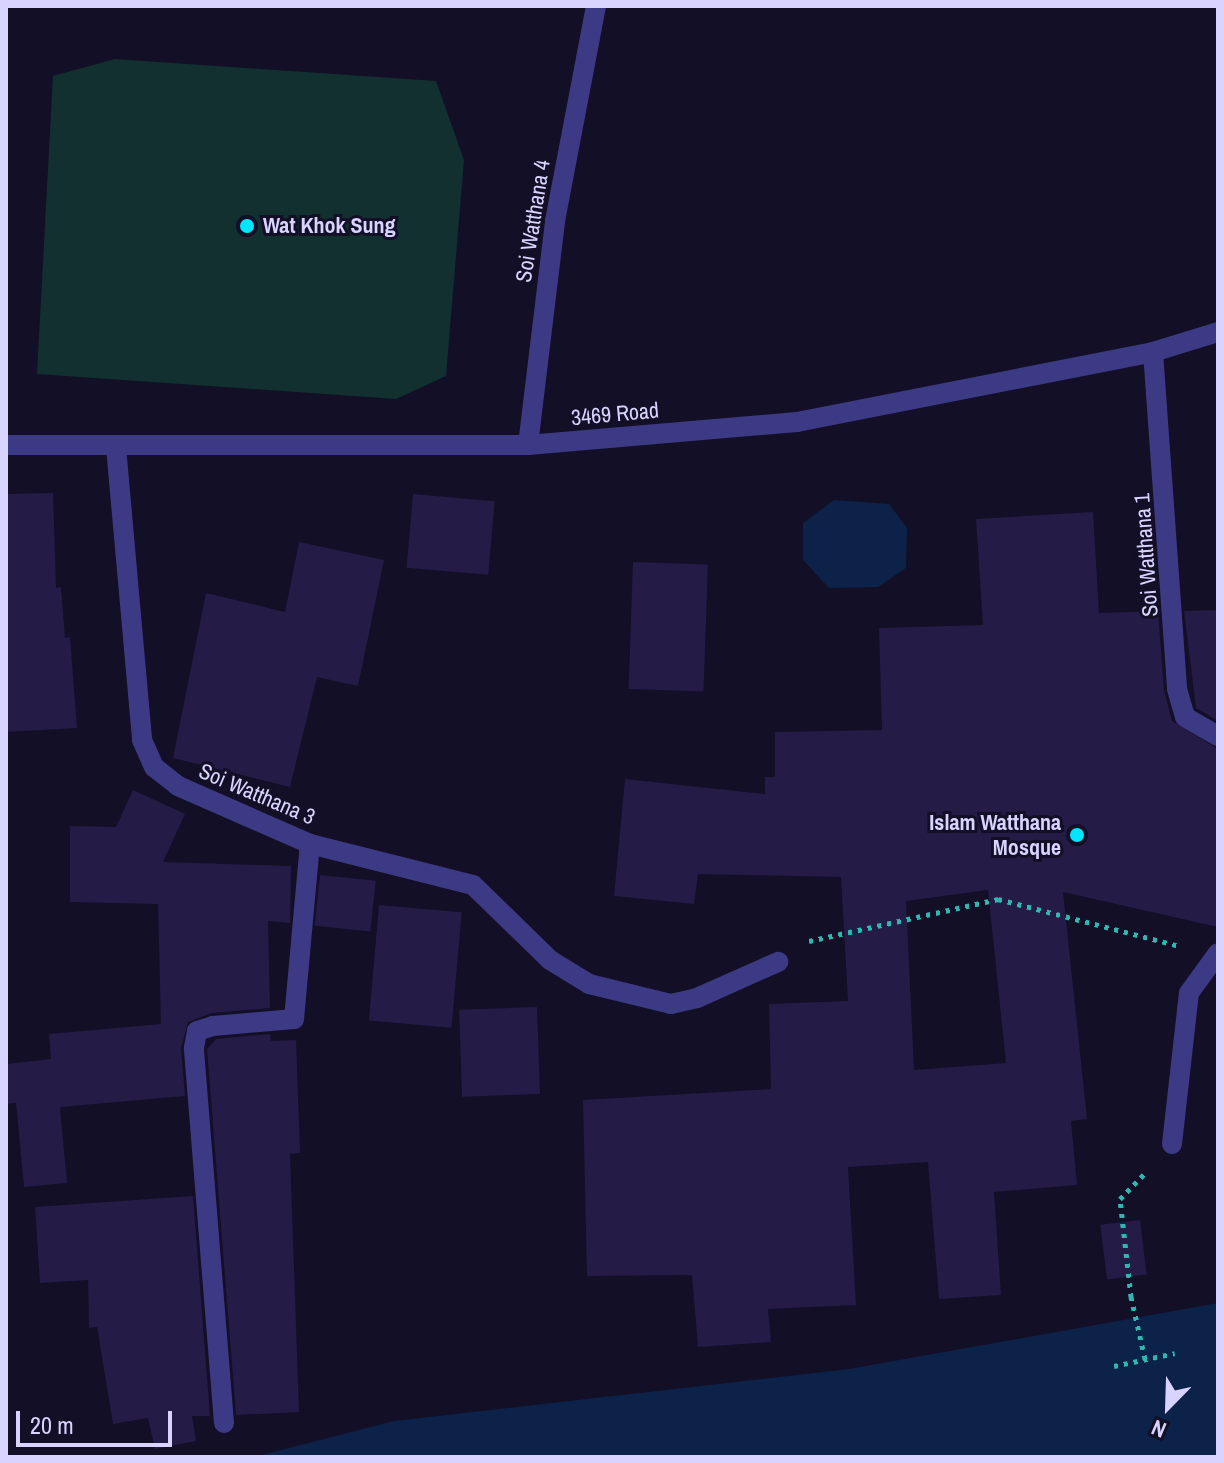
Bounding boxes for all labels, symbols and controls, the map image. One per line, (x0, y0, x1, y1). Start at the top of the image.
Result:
street label: Soi Watthana 4 (510, 158, 556, 284)
place label: Wat Khok Sung (263, 213, 396, 239)
marker: Wat Khok Sung (238, 217, 256, 235)
street label: 3469 Road (570, 397, 660, 431)
street label: Soi Watthana 1 (1129, 492, 1163, 618)
street label: Soi Watthana 3 (195, 758, 319, 830)
place label: Islam Watthana Mosque (929, 809, 1061, 860)
marker: Islam Watthana Mosque (1068, 826, 1086, 844)
north arrow (1128, 1367, 1208, 1447)
scale bar (20, 1395, 176, 1445)
text: 20 m (30, 1409, 74, 1441)
text: N (1147, 1413, 1170, 1445)

